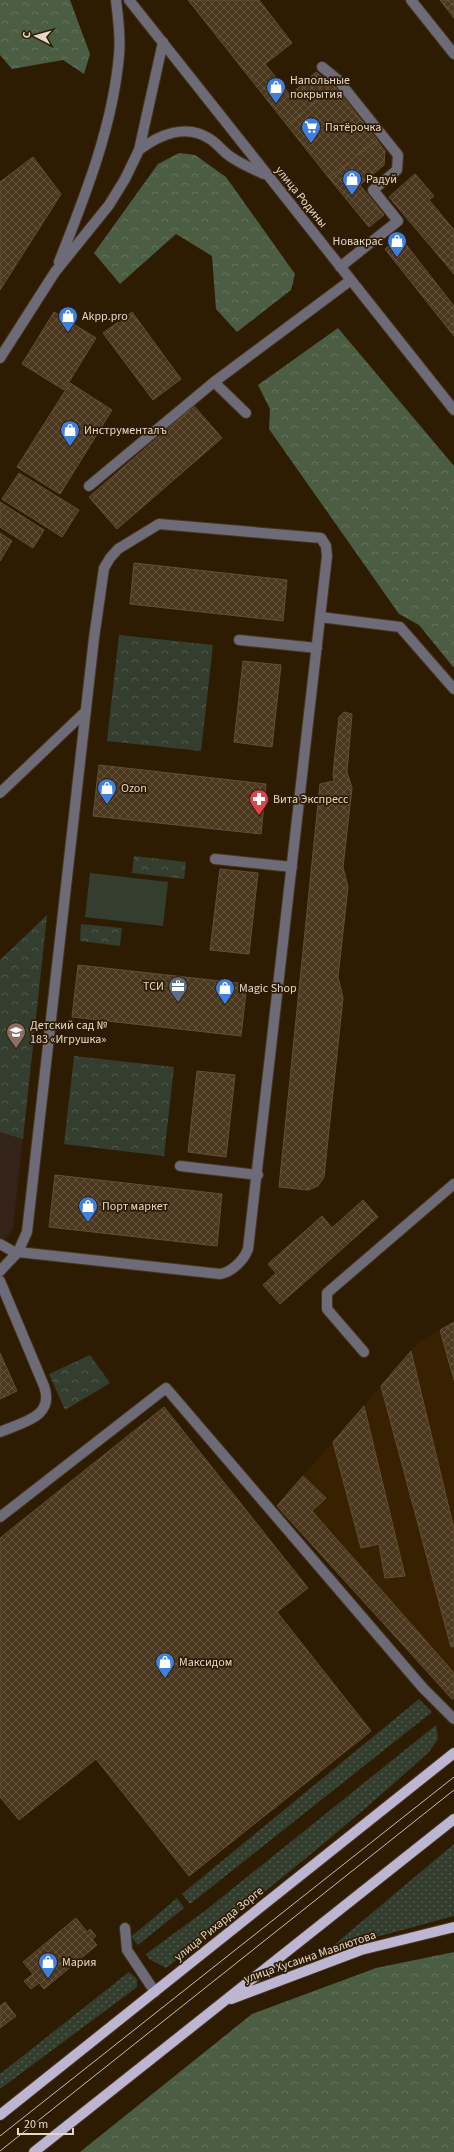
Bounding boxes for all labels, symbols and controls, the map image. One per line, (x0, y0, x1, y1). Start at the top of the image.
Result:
north arrow (16, 16, 56, 56)
text: С (19, 30, 34, 39)
place label: Напольные покрытия (290, 72, 350, 103)
shop icon: Напольные покрытия (265, 76, 287, 104)
supermarket icon: Пятёрочка (300, 116, 322, 144)
place label: Пятёрочка (325, 119, 381, 136)
street label: улица Родины (271, 163, 331, 231)
shop icon: Радуй (341, 168, 363, 196)
place label: Радуй (366, 171, 397, 188)
shop icon: Новакрас (386, 230, 408, 258)
place label: Новакрас (333, 233, 384, 250)
shop icon: Akpp.pro (57, 305, 79, 333)
place label: Akpp.pro (82, 308, 128, 325)
shop icon: Инструменталъ (59, 419, 81, 447)
place label: Инструменталъ (84, 422, 167, 439)
shop icon: Ozon (96, 777, 118, 805)
place label: Ozon (121, 780, 147, 797)
pharmacy icon: Вита Экспресс (248, 788, 270, 816)
place label: Вита Экспресс (273, 791, 349, 808)
office icon: ТСИ (167, 975, 189, 1003)
shop icon: Magic Shop (214, 977, 236, 1005)
place label: ТСИ (143, 978, 164, 995)
place label: Magic Shop (239, 980, 297, 997)
place label: Детский сад № 183 «Игрушка» (30, 1017, 108, 1048)
school or university icon: Детский сад № 183 «Игрушка» (5, 1021, 27, 1049)
shop icon: Порт маркет (77, 1195, 99, 1223)
place label: Порт маркет (102, 1198, 168, 1215)
shop icon: Максидом (154, 1651, 176, 1679)
place label: Максидом (179, 1654, 232, 1671)
street label: улица Рихарда Зорге (171, 1883, 267, 1965)
street label: улица Хусаина Мавлютова (242, 1926, 378, 1988)
shop icon: Мария (37, 1951, 59, 1979)
place label: Мария (62, 1954, 96, 1971)
scale bar (18, 2110, 73, 2136)
text: 20 m (24, 2116, 48, 2133)

